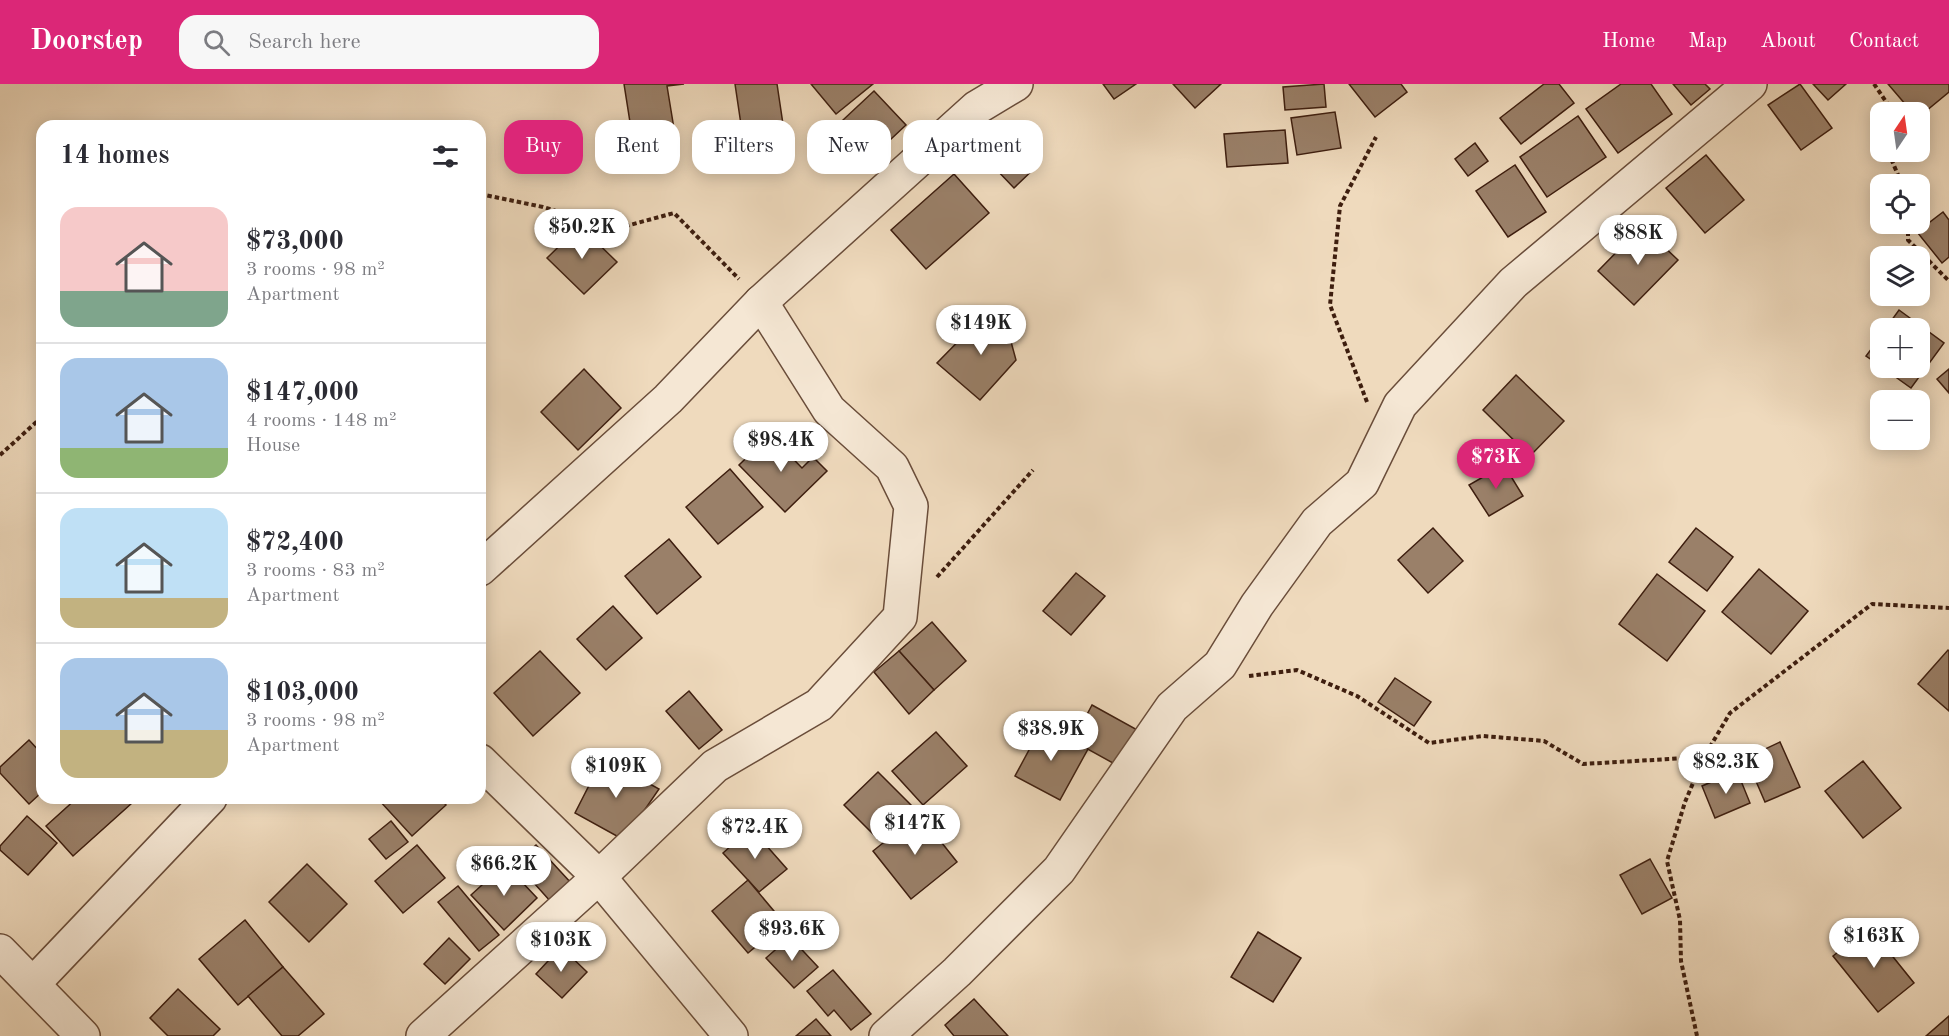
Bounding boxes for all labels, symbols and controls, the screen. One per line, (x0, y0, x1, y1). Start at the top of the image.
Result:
search box (179, 15, 599, 69)
icon: search (200, 26, 233, 59)
text: Doorstep (30, 28, 143, 56)
text: Search here (248, 31, 361, 53)
text: Home (1602, 31, 1655, 52)
text: Map (1688, 31, 1727, 52)
text: About (1760, 31, 1816, 52)
text: Contact (1849, 31, 1919, 52)
north arrow (1870, 102, 1930, 162)
map controls (1870, 102, 1930, 450)
chip: Buy (504, 120, 583, 174)
chip: Rent (595, 120, 680, 174)
chip: Filters (692, 120, 795, 174)
chip: New (807, 120, 891, 174)
chip: Apartment (903, 120, 1043, 174)
icon: filters (429, 140, 462, 173)
text: 14 homes (60, 143, 169, 169)
button: locate (1870, 174, 1930, 234)
pin: $50.2K (533, 209, 631, 260)
pin: $88K (1602, 215, 1674, 266)
text: $50.2K (548, 218, 616, 238)
text: $88K (1613, 224, 1663, 244)
text: $73,000 (246, 229, 344, 255)
icon: home (108, 231, 180, 303)
button: layers (1870, 246, 1930, 306)
text: 3 rooms · 98 m² (246, 260, 385, 280)
text: Apartment (246, 285, 340, 305)
pin: $149K (939, 305, 1023, 356)
text: $149K (950, 314, 1012, 334)
button: + (1870, 318, 1930, 378)
text: $147,000 (246, 380, 359, 406)
icon: home (108, 382, 180, 454)
button: − (1870, 390, 1930, 450)
text: 4 rooms · 148 m² (246, 411, 396, 431)
pin: $98.4K (732, 422, 830, 473)
text: $98.4K (747, 431, 815, 451)
text: House (246, 436, 300, 456)
pin: $73K (1460, 439, 1532, 490)
text: $73K (1471, 448, 1521, 468)
text: $72,400 (246, 530, 344, 556)
icon: home (108, 532, 180, 604)
text: 3 rooms · 83 m² (246, 561, 385, 581)
text: Apartment (246, 586, 340, 606)
text: $103,000 (246, 680, 359, 706)
icon: home (108, 682, 180, 754)
text: 3 rooms · 98 m² (246, 711, 385, 731)
pin: $38.9K (1002, 711, 1100, 762)
text: $38.9K (1017, 720, 1085, 740)
text: Apartment (246, 736, 340, 756)
pin: $82.3K (1677, 744, 1775, 795)
pin: $109K (574, 748, 658, 799)
text: $82.3K (1692, 753, 1760, 773)
text: $109K (585, 757, 647, 777)
pin: $147K (873, 805, 957, 856)
pin: $72.4K (706, 809, 804, 860)
text: $147K (884, 814, 946, 834)
text: $72.4K (721, 818, 789, 838)
pin: $66.2K (455, 846, 553, 897)
text: $66.2K (470, 855, 538, 875)
pin: $93.6K (743, 911, 841, 962)
pin: $163K (1832, 918, 1916, 969)
text: $93.6K (758, 920, 826, 940)
pin: $103K (519, 922, 603, 973)
text: $163K (1843, 927, 1905, 947)
text: $103K (530, 931, 592, 951)

